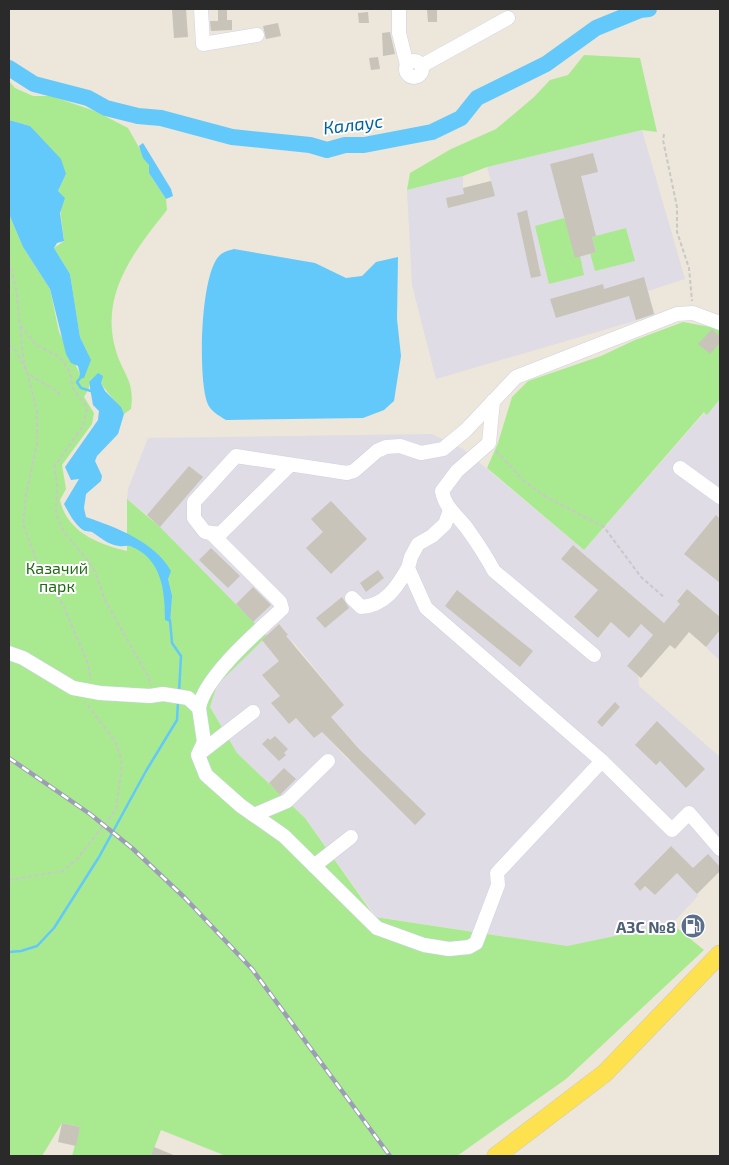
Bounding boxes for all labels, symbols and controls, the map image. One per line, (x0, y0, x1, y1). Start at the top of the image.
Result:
water label: Калаус (322, 109, 384, 139)
park label: Казачий парк (26, 558, 88, 595)
fuel station icon: АЗС №8 (680, 913, 706, 939)
place label: АЗС №8 (616, 917, 676, 936)

